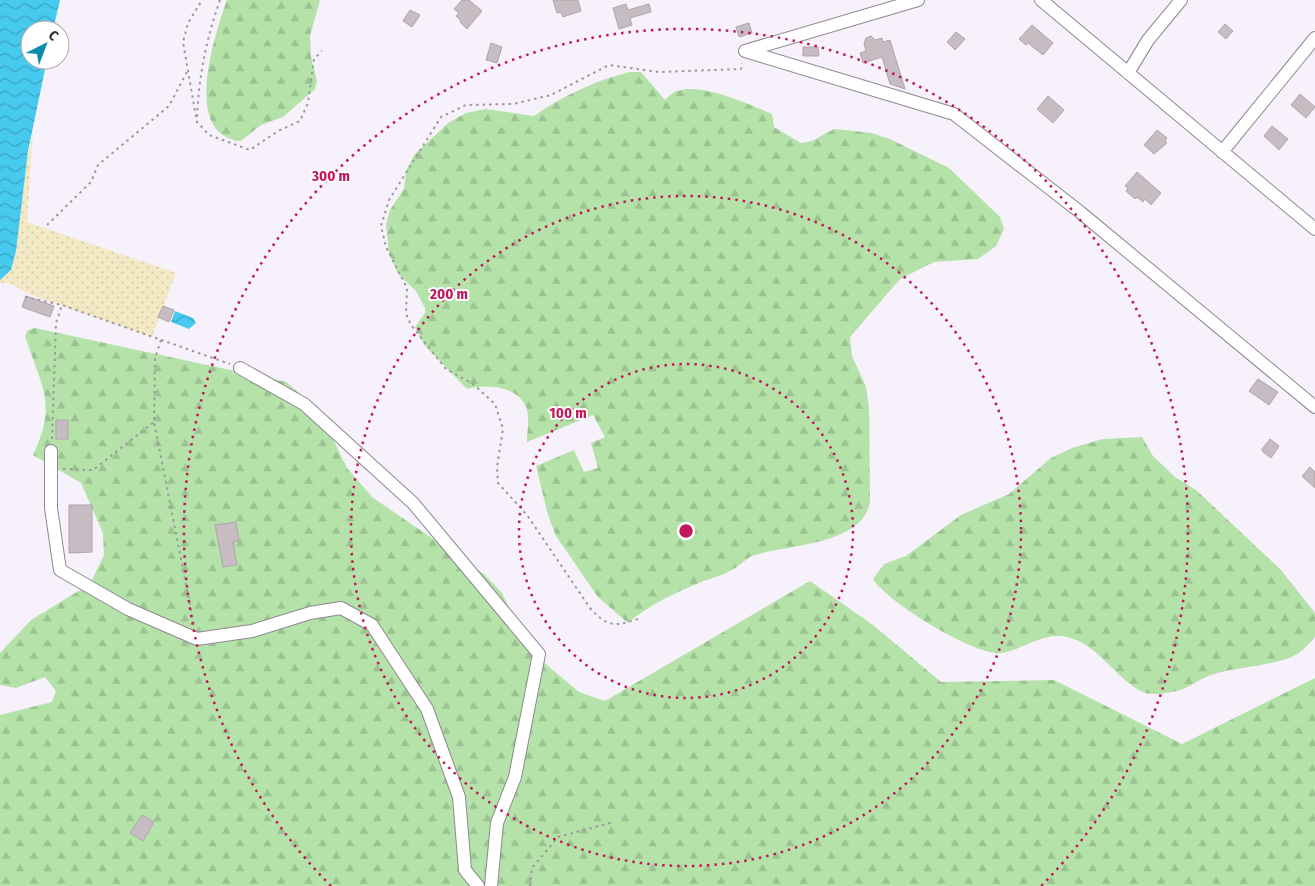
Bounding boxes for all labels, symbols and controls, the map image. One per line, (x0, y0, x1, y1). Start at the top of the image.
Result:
north arrow (20, 20, 70, 70)
text: С (45, 27, 62, 45)
text: 300 m (311, 167, 350, 185)
text: 200 m (429, 285, 468, 303)
text: 100 m (549, 404, 587, 422)
centre of rings (677, 522, 695, 540)

